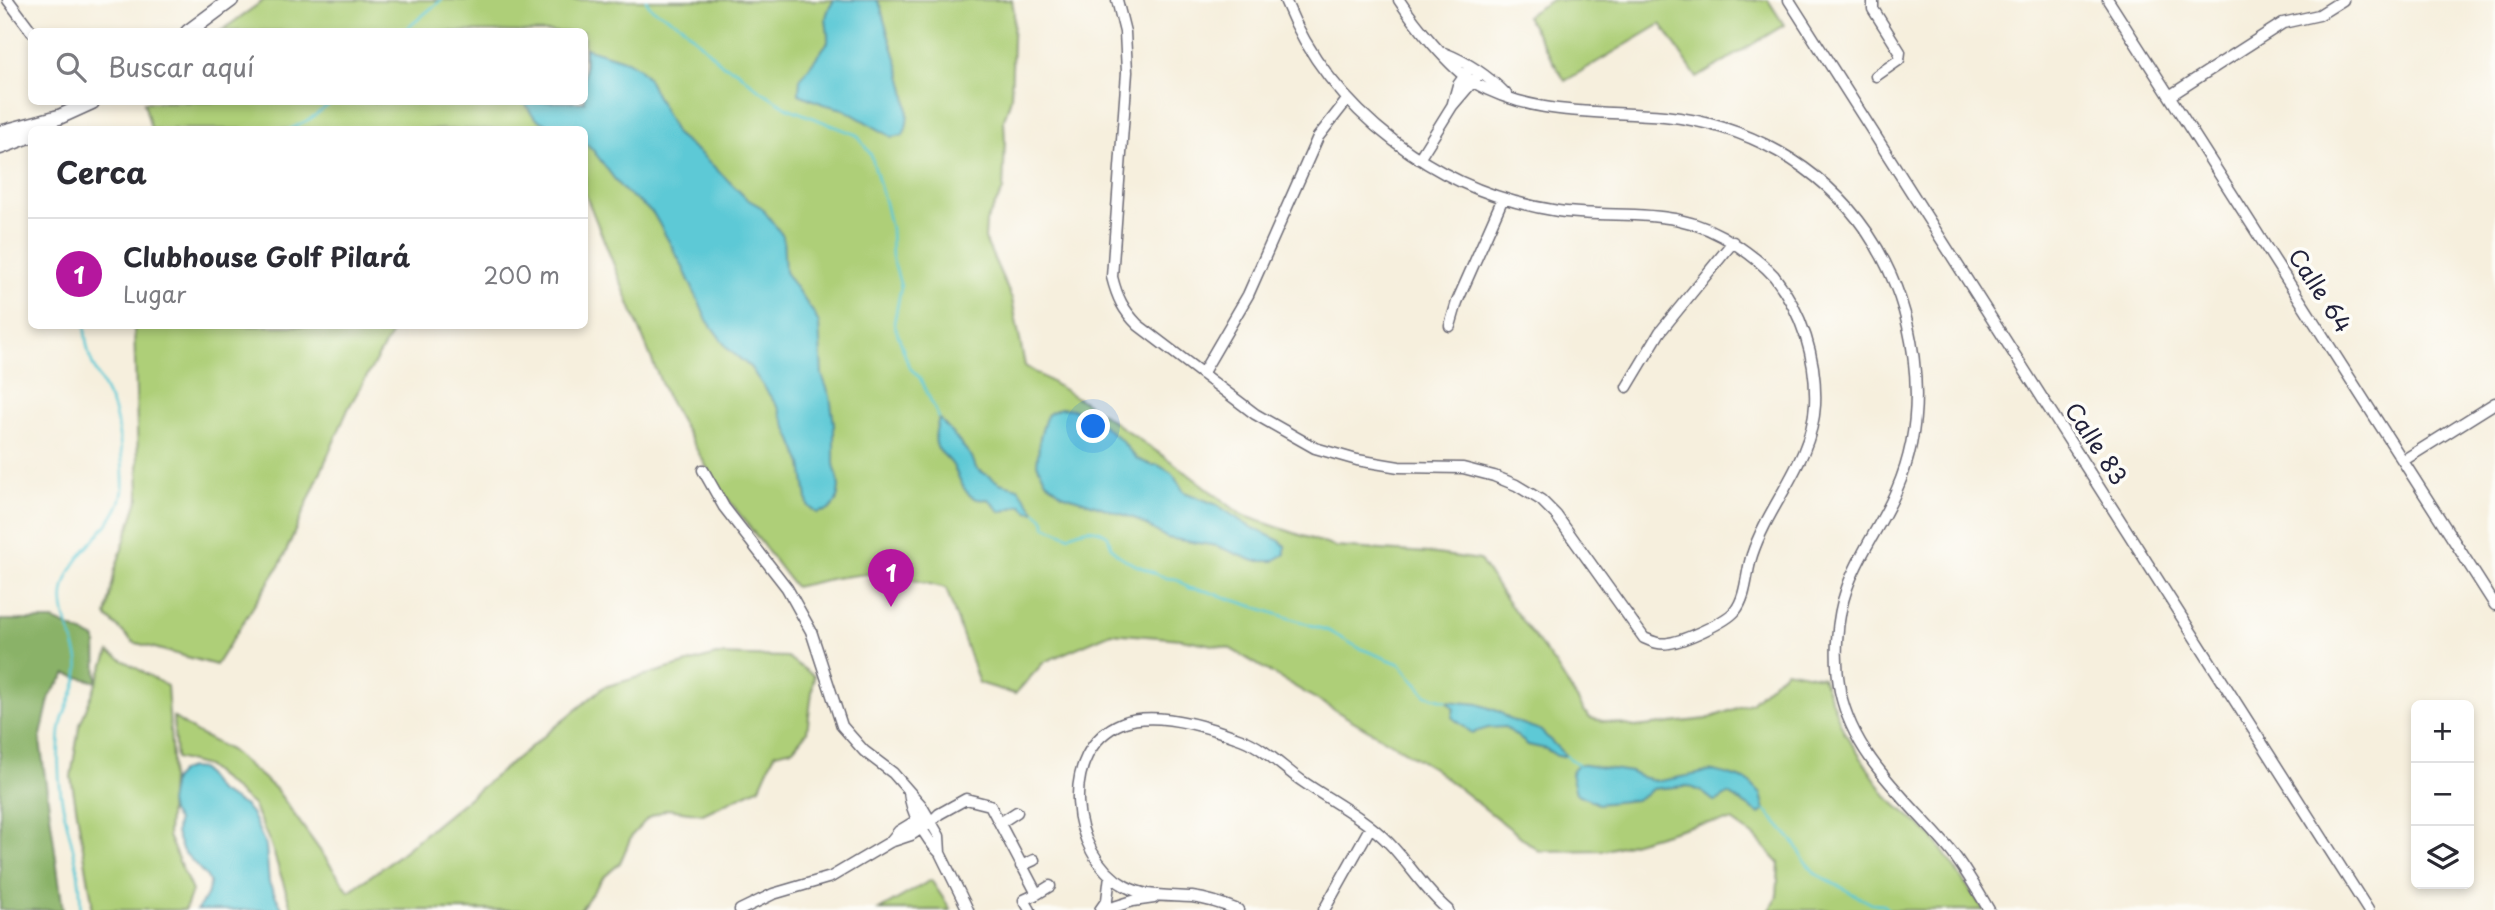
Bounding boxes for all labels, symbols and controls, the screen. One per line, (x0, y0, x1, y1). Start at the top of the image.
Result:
search box (28, 28, 588, 105)
text: Buscar aquí (108, 47, 254, 86)
icon: search (52, 48, 90, 86)
text: Cerca (56, 149, 147, 194)
text: Clubhouse Golf Pilará (123, 237, 410, 276)
street label: Calle 64 (2281, 241, 2361, 339)
text: 1 (74, 257, 85, 292)
text: 200 m (483, 257, 560, 292)
text: Lugar (123, 276, 186, 311)
street label: Calle 83 (2057, 395, 2137, 491)
your location (1076, 409, 1110, 443)
pin: 1 (868, 549, 914, 607)
map controls (2411, 700, 2474, 889)
button: + (2411, 700, 2474, 763)
button: − (2411, 763, 2474, 826)
button: layers (2411, 826, 2474, 889)

